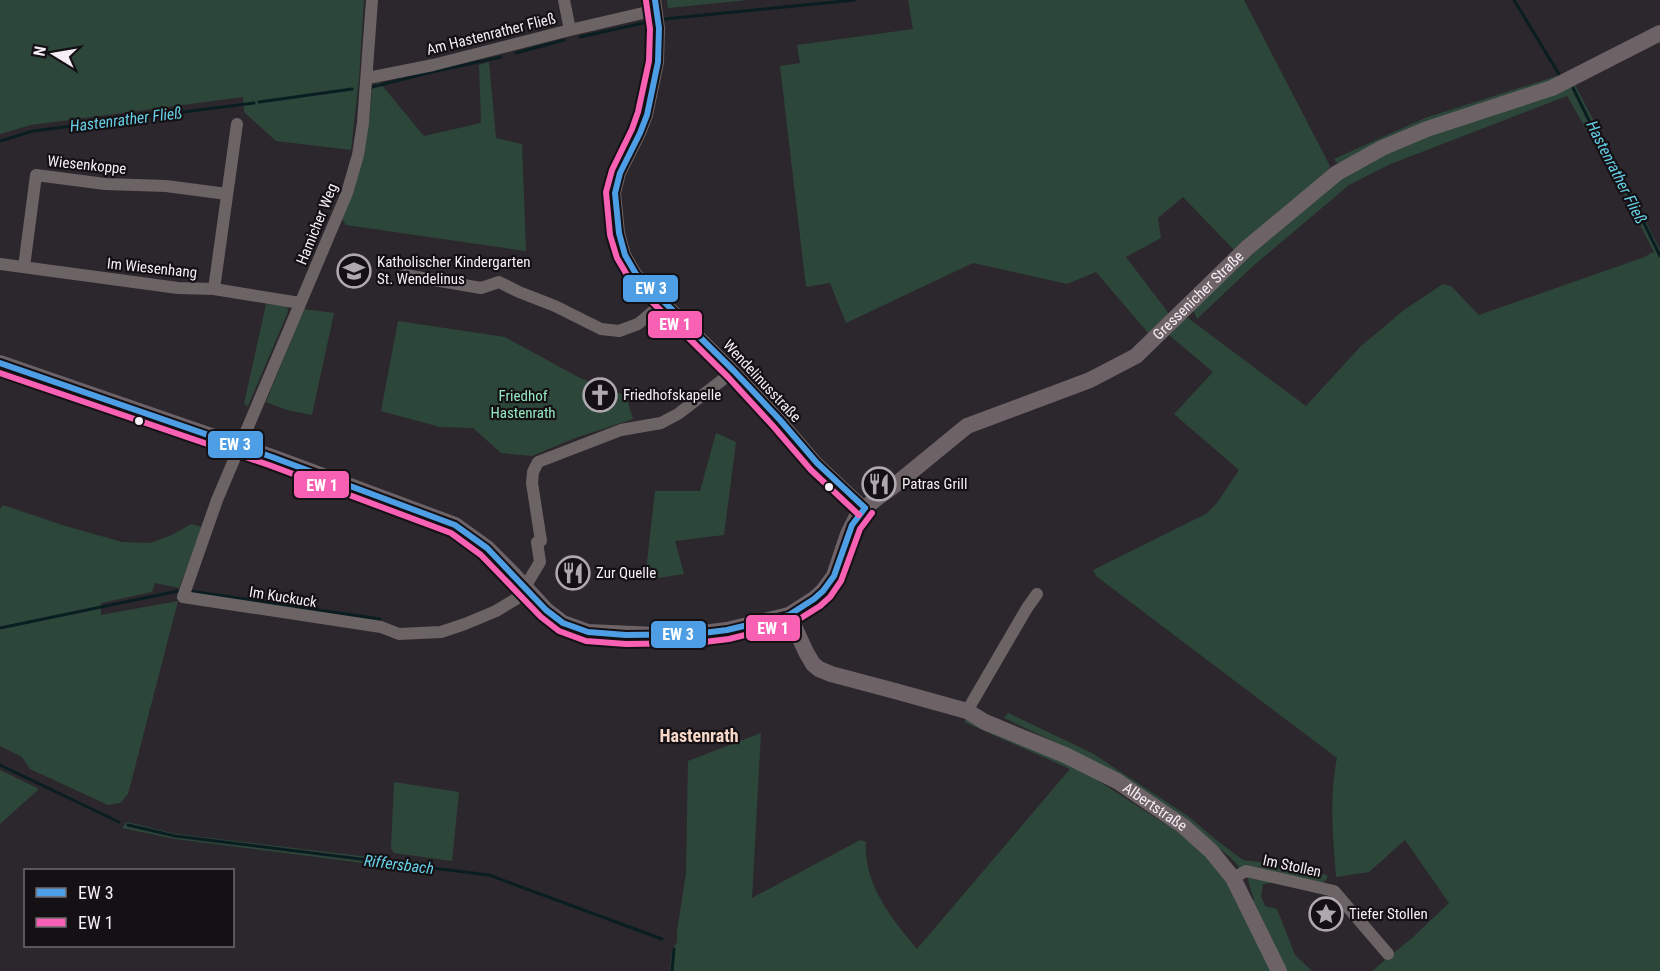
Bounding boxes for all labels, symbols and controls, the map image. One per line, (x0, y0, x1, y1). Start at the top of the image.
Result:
street label: Am Hastenrather Fließ (424, 9, 558, 59)
north arrow (24, 24, 84, 84)
text: N (30, 45, 50, 58)
water label: Hastenrather Fließ (69, 103, 183, 136)
water label: Hastenrather Fließ (1582, 118, 1651, 227)
street label: Wiesenkoppe (47, 152, 127, 178)
street label: Hamicher Weg (293, 181, 341, 267)
street label: Gressenicher Straße (1149, 247, 1247, 344)
school or university icon: Katholischer Kindergarten St. Wendelinus (336, 253, 372, 289)
place label: Katholischer Kindergarten St. Wendelinus (377, 253, 531, 288)
street label: Im Wiesenhang (106, 254, 198, 282)
line badge: EW 3 (622, 274, 679, 303)
text: EW 3 (635, 279, 667, 298)
line badge: EW 1 (647, 310, 703, 339)
text: EW 1 (659, 315, 691, 334)
street label: Wendelinusstraße (719, 336, 805, 426)
church icon: Friedhofskapelle (582, 377, 618, 413)
place label: Friedhofskapelle (623, 386, 721, 404)
park label: Friedhof Hastenrath (490, 387, 556, 422)
unlabelled marker (133, 415, 145, 427)
line badge: EW 3 (207, 430, 264, 459)
text: EW 3 (219, 435, 251, 454)
restaurant icon: Patras Grill (861, 466, 897, 502)
line badge: EW 1 (293, 470, 350, 499)
place label: Patras Grill (902, 475, 967, 493)
text: EW 1 (306, 476, 338, 495)
unlabelled marker (823, 481, 835, 493)
restaurant icon: Zur Quelle (555, 555, 591, 591)
place label: Zur Quelle (596, 564, 656, 582)
street label: Im Kuckuck (248, 583, 318, 611)
line badge: EW 1 (745, 614, 801, 642)
text: EW 1 (757, 619, 789, 638)
line badge: EW 3 (650, 620, 707, 649)
text: EW 3 (662, 625, 694, 644)
district label: Hastenrath (659, 725, 739, 746)
street label: Albertstraße (1119, 779, 1190, 835)
water label: Riffersbach (363, 851, 435, 878)
street label: Im Stollen (1261, 851, 1323, 881)
legend (24, 869, 234, 947)
text: EW 3 (78, 882, 114, 903)
place icon: Tiefer Stollen (1308, 896, 1344, 932)
place label: Tiefer Stollen (1349, 905, 1428, 923)
text: EW 1 (78, 912, 114, 933)

